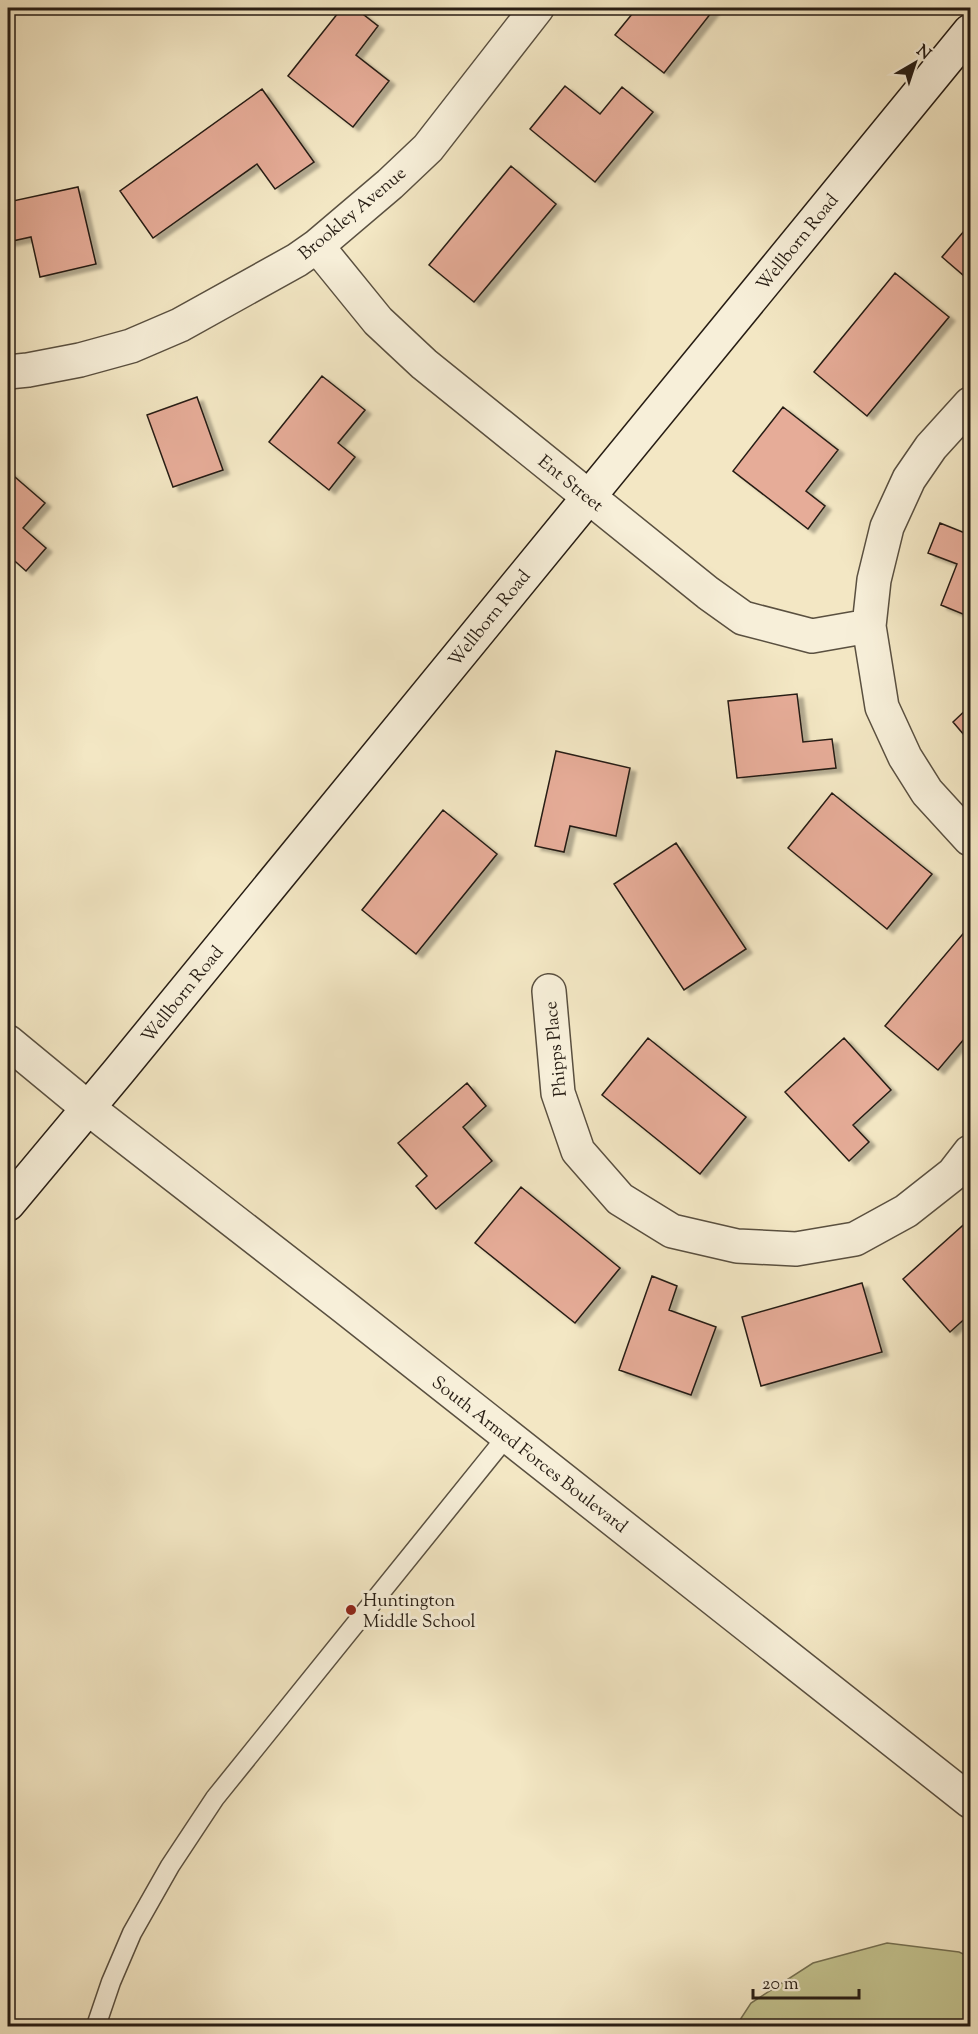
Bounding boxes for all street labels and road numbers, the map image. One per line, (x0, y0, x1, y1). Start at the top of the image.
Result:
street label: Brookley Avenue (294, 162, 413, 267)
street label: Wellborn Road (751, 189, 846, 297)
street label: Ent Street (531, 450, 608, 519)
street label: Wellborn Road (443, 565, 538, 673)
street label: Wellborn Road (136, 941, 231, 1049)
street label: Phipps Place (539, 1000, 575, 1098)
street label: South Armed Forces Boulevard (425, 1371, 632, 1540)

